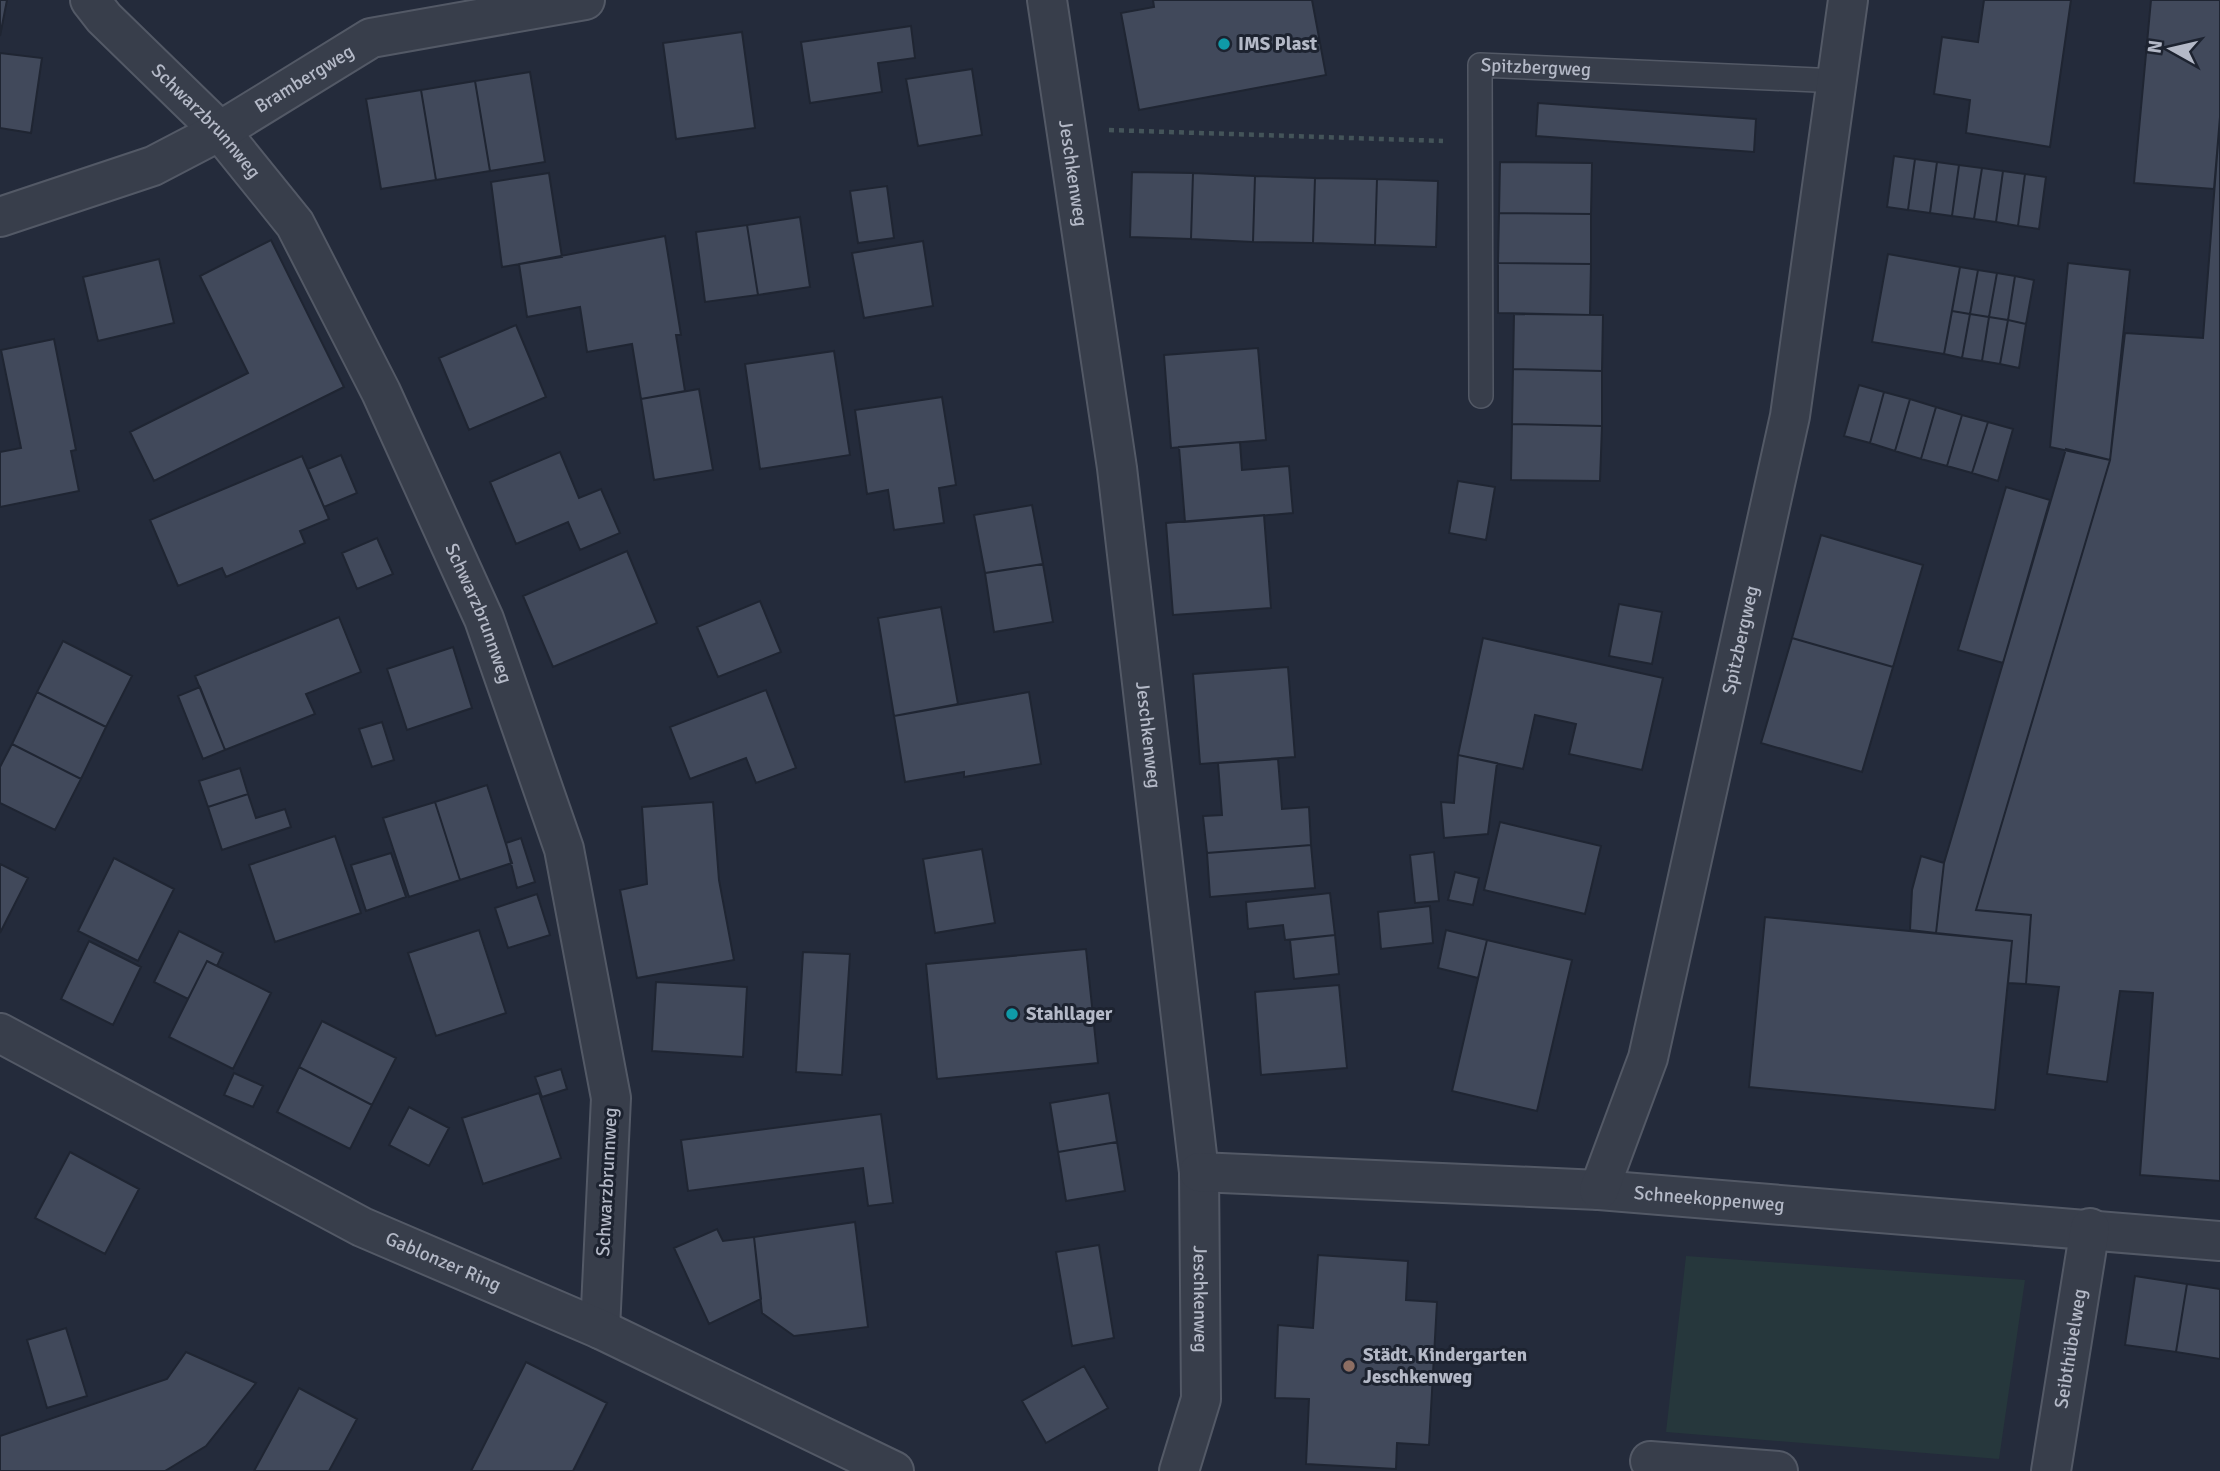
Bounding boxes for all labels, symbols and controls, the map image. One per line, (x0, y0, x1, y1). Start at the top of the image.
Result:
north arrow (2136, 14, 2206, 84)
place label: IMS Plast (1238, 32, 1317, 56)
marker: IMS Plast (1216, 36, 1232, 52)
street label: Brambergweg (250, 39, 359, 119)
text: N (2142, 39, 2168, 55)
street label: Spitzbergweg (1480, 53, 1592, 82)
street label: Schwarzbrunnweg (146, 59, 266, 184)
street label: Jeschkenweg (1053, 118, 1093, 228)
street label: Schwarzbrunnweg (439, 539, 517, 687)
street label: Spitzbergweg (1717, 583, 1764, 696)
street label: Jeschkenweg (1130, 680, 1166, 790)
place label: Stahllager (1026, 1002, 1113, 1026)
marker: Stahllager (1004, 1006, 1020, 1022)
street label: Schwarzbrunnweg (591, 1107, 623, 1257)
street label: Schneekoppenweg (1633, 1181, 1786, 1217)
street label: Gablonzer Ring (382, 1226, 505, 1297)
street label: Jeschkenweg (1188, 1245, 1213, 1353)
street label: Seibthübelweg (2049, 1287, 2092, 1410)
place label: Städt. Kindergarten Jeschkenweg (1363, 1343, 1527, 1389)
marker: Städt. Kindergarten Jeschkenweg (1341, 1358, 1357, 1374)

